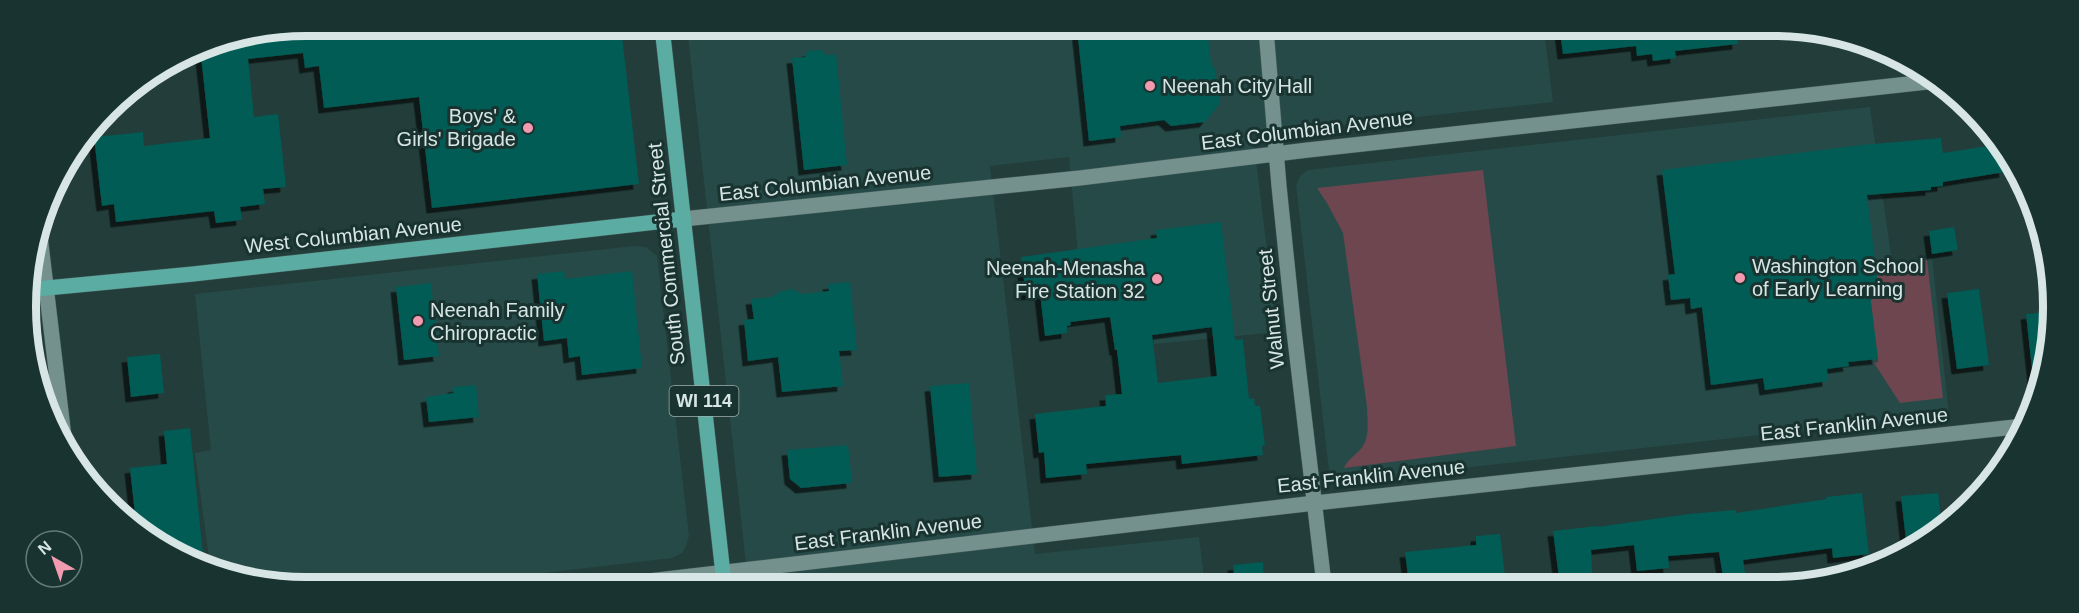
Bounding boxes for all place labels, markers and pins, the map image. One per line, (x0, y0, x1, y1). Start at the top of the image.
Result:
place label: Neenah City Hall (1162, 75, 1312, 97)
marker: Neenah City Hall (1143, 79, 1157, 93)
place label: Boys' & Girls' Brigade (397, 105, 517, 150)
marker: Boys' & Girls' Brigade (521, 121, 535, 135)
place label: Washington School of Early Learning (1752, 255, 1924, 300)
place label: Neenah-Menasha Fire Station 32 (986, 257, 1146, 302)
marker: Washington School of Early Learning (1733, 271, 1747, 285)
marker: Neenah-Menasha Fire Station 32 (1150, 272, 1164, 286)
place label: Neenah Family Chiropractic (430, 299, 565, 344)
marker: Neenah Family Chiropractic (411, 314, 425, 328)

